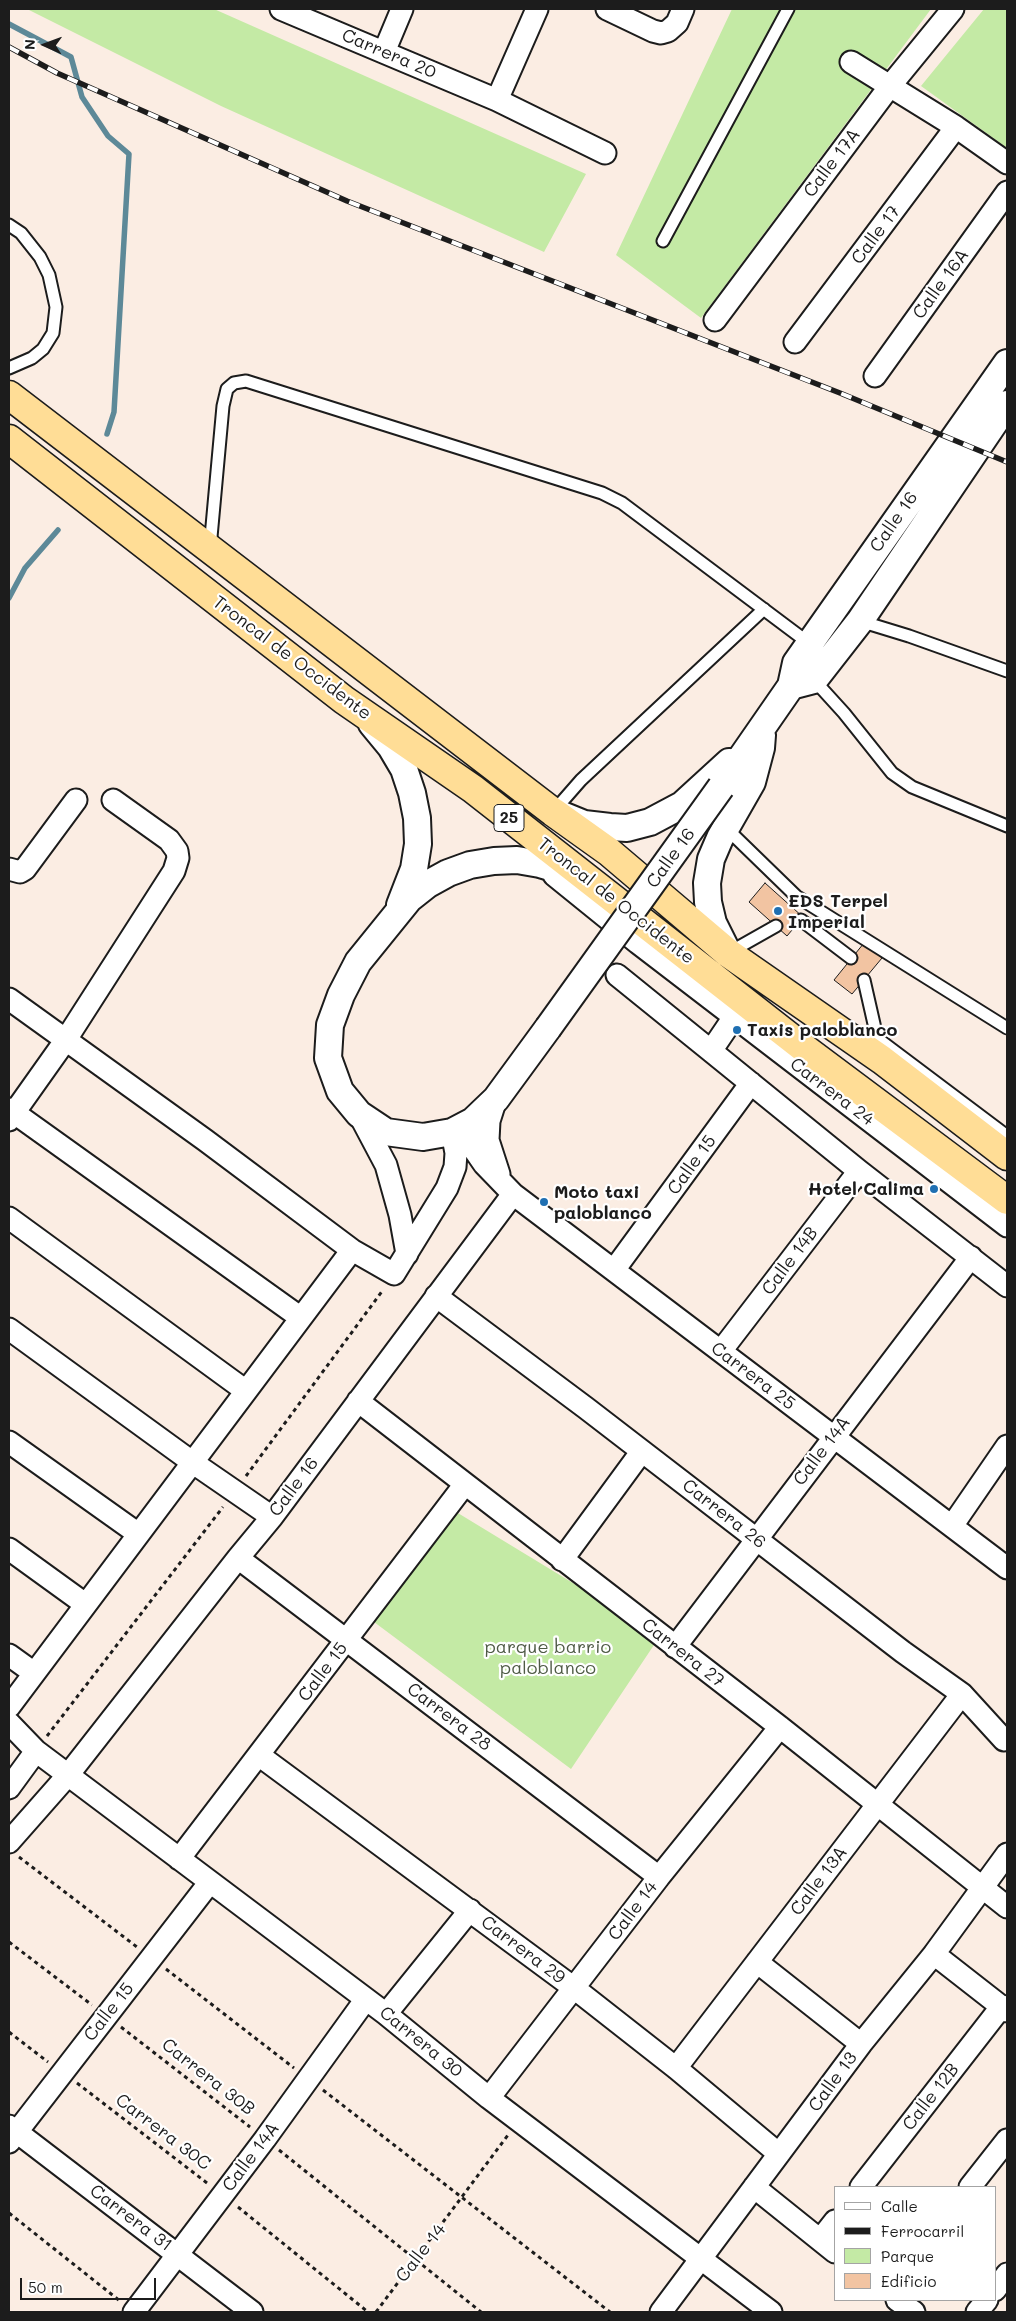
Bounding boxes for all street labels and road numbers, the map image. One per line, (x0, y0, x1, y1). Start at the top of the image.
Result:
street label: Carrera 20 (339, 24, 439, 84)
street label: Calle 17A (799, 124, 865, 202)
street label: Calle 17 (847, 201, 905, 269)
street label: Calle 16A (908, 245, 974, 323)
street label: Calle 16 (865, 488, 923, 556)
street label: Troncal de Occidente (209, 591, 375, 725)
road number: 25 (494, 804, 524, 831)
street label: Calle 16 (642, 824, 700, 892)
street label: Troncal de Occidente (533, 833, 699, 969)
street label: Carrera 24 (786, 1053, 878, 1131)
street label: Calle 15 (663, 1131, 721, 1199)
street label: Calle 14B (757, 1223, 823, 1299)
street label: Carrera 25 (707, 1337, 799, 1415)
street label: Calle 14A (789, 1412, 855, 1490)
street label: Calle 16 (265, 1453, 323, 1521)
street label: Carrera 26 (678, 1475, 770, 1553)
street label: Carrera 27 (637, 1614, 729, 1692)
street label: Calle 15 (294, 1638, 352, 1706)
street label: Carrera 28 (402, 1678, 496, 1756)
street label: Calle 13A (786, 1842, 852, 1920)
street label: Calle 14 (604, 1877, 662, 1945)
street label: Carrera 29 (477, 1911, 569, 1989)
street label: Calle 15 (79, 1978, 139, 2046)
street label: Carrera 30 (375, 2002, 467, 2082)
street label: Carrera 30B (157, 2034, 259, 2120)
street label: Calle 13 (804, 2048, 862, 2116)
street label: Calle 12B (898, 2059, 964, 2135)
street label: Carrera 30C (111, 2089, 215, 2175)
street label: Calle 14A (218, 2118, 284, 2196)
street label: Carrera 31 (85, 2180, 177, 2256)
street label: Calle 14 (391, 2219, 451, 2287)

